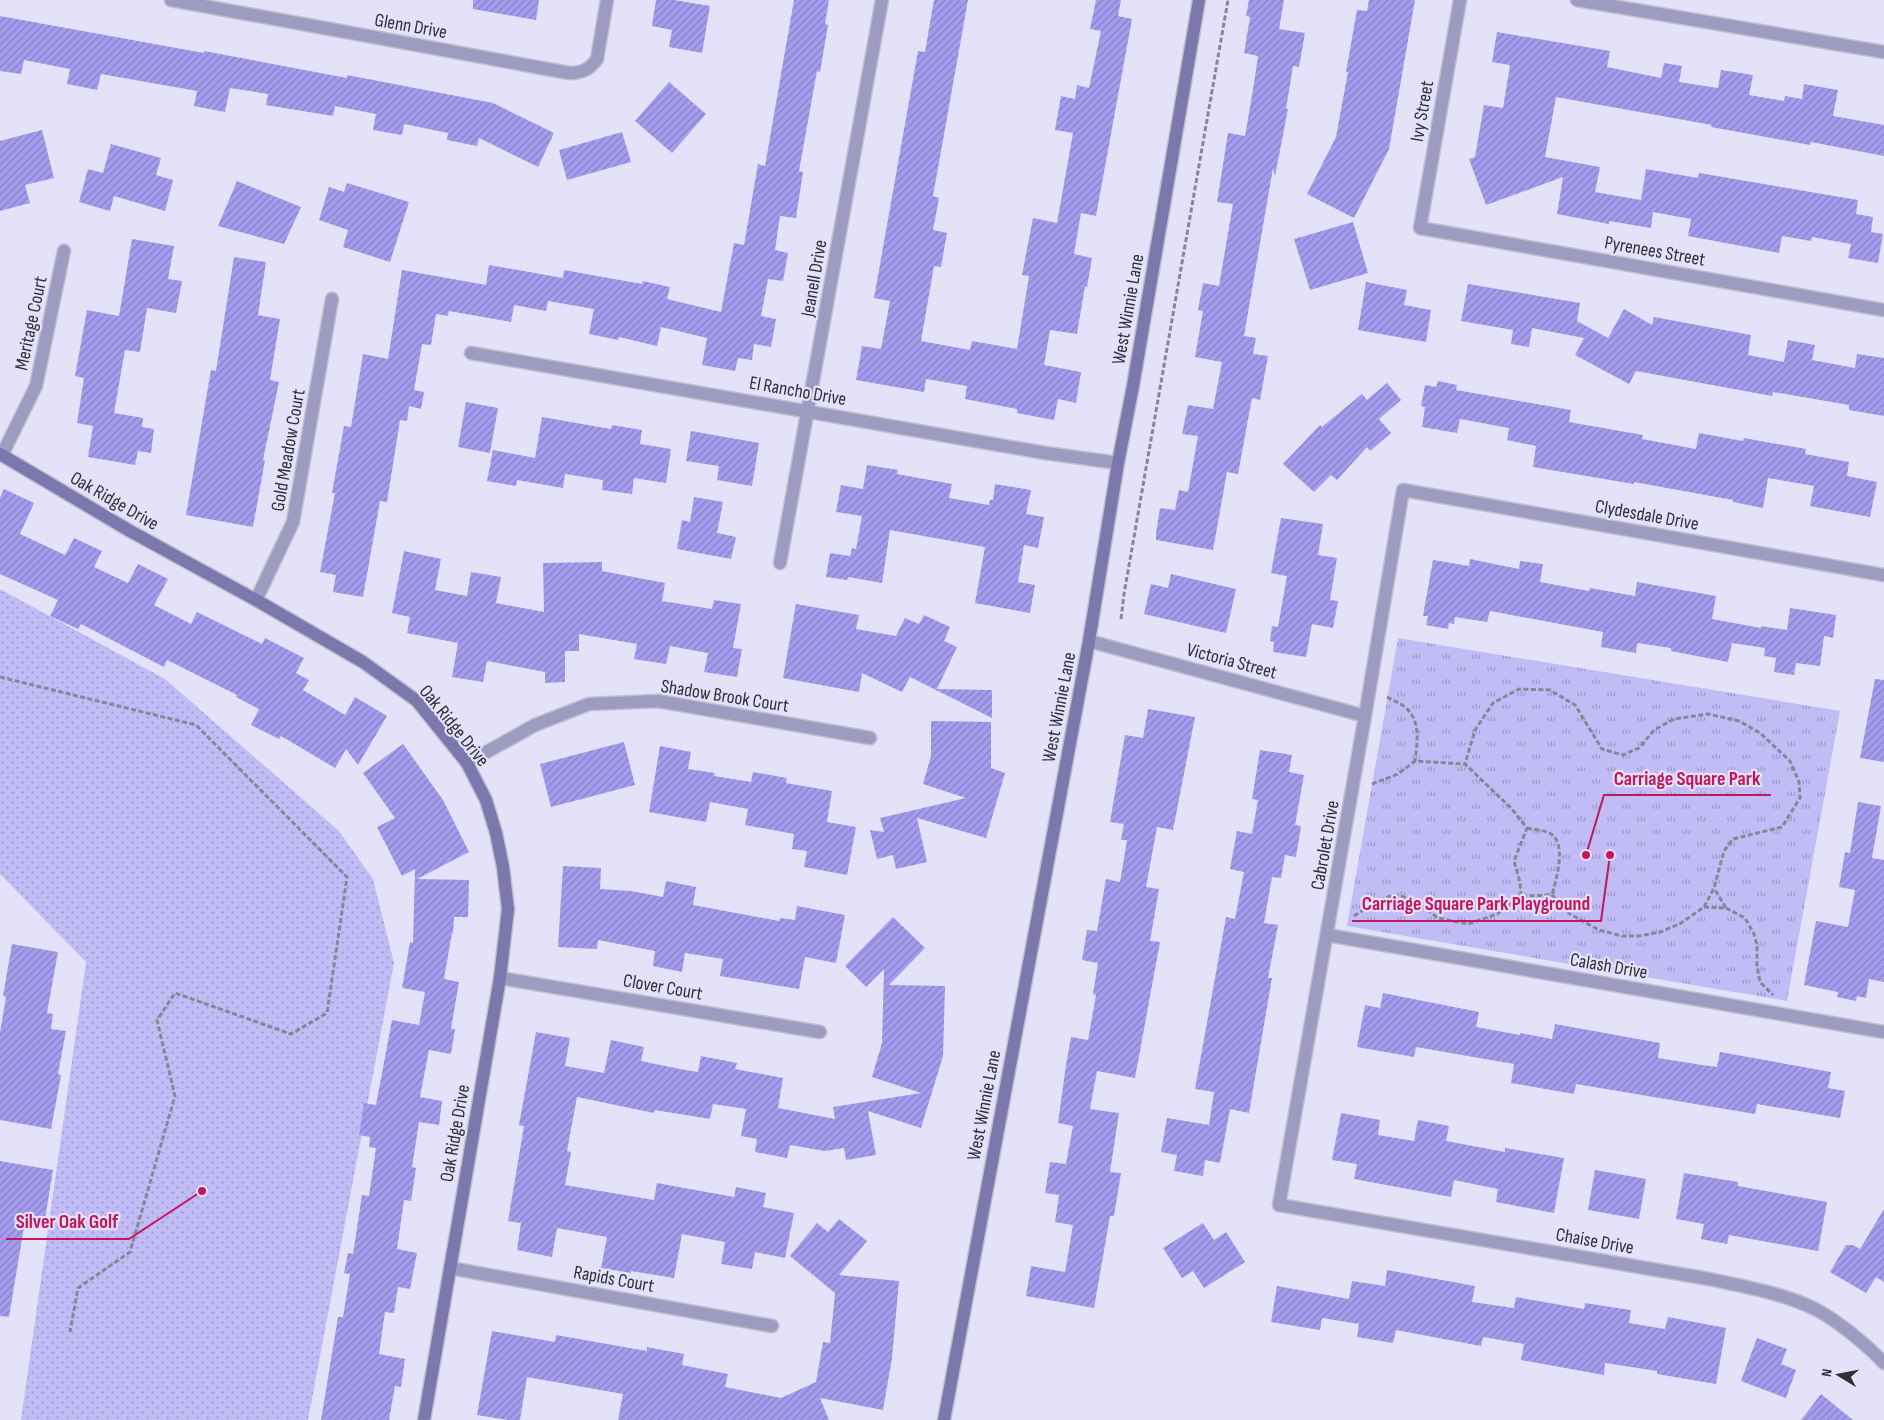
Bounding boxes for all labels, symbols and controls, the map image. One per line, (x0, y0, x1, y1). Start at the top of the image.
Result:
street label: Glenn Drive (373, 9, 449, 44)
street label: Ivy Street (1406, 79, 1439, 144)
street label: Pyrenees Street (1603, 231, 1707, 272)
street label: Jeanell Drive (796, 238, 833, 320)
street label: West Winnie Lane (1107, 252, 1150, 366)
street label: Meritage Court (10, 274, 53, 372)
street label: El Rancho Drive (747, 372, 848, 411)
street label: Gold Meadow Court (266, 387, 311, 513)
street label: Oak Ridge Drive (66, 467, 163, 536)
street label: Clydesdale Drive (1593, 495, 1700, 536)
street label: Victoria Street (1184, 638, 1279, 685)
street label: West Winnie Lane (1038, 650, 1081, 764)
street label: Shadow Brook Court (659, 675, 790, 718)
street label: Oak Ridge Drive (414, 680, 494, 771)
callout: Carriage Square Park (1604, 760, 1771, 795)
text: Carriage Square Park (1614, 767, 1761, 791)
street label: Cabrolet Drive (1306, 799, 1345, 892)
callout: Carriage Square Park Playground (1352, 886, 1601, 921)
text: Carriage Square Park Playground (1362, 892, 1590, 916)
street label: Calash Drive (1568, 948, 1649, 985)
street label: Clover Court (621, 969, 704, 1006)
street label: West Winnie Lane (963, 1048, 1006, 1162)
street label: Oak Ridge Drive (436, 1083, 475, 1184)
callout: Silver Oak Golf (6, 1204, 129, 1239)
text: Silver Oak Golf (16, 1210, 119, 1234)
street label: Chaise Drive (1554, 1223, 1636, 1260)
street label: Rapids Court (572, 1261, 656, 1298)
north arrow (1814, 1350, 1864, 1400)
text: N (1818, 1368, 1836, 1378)

